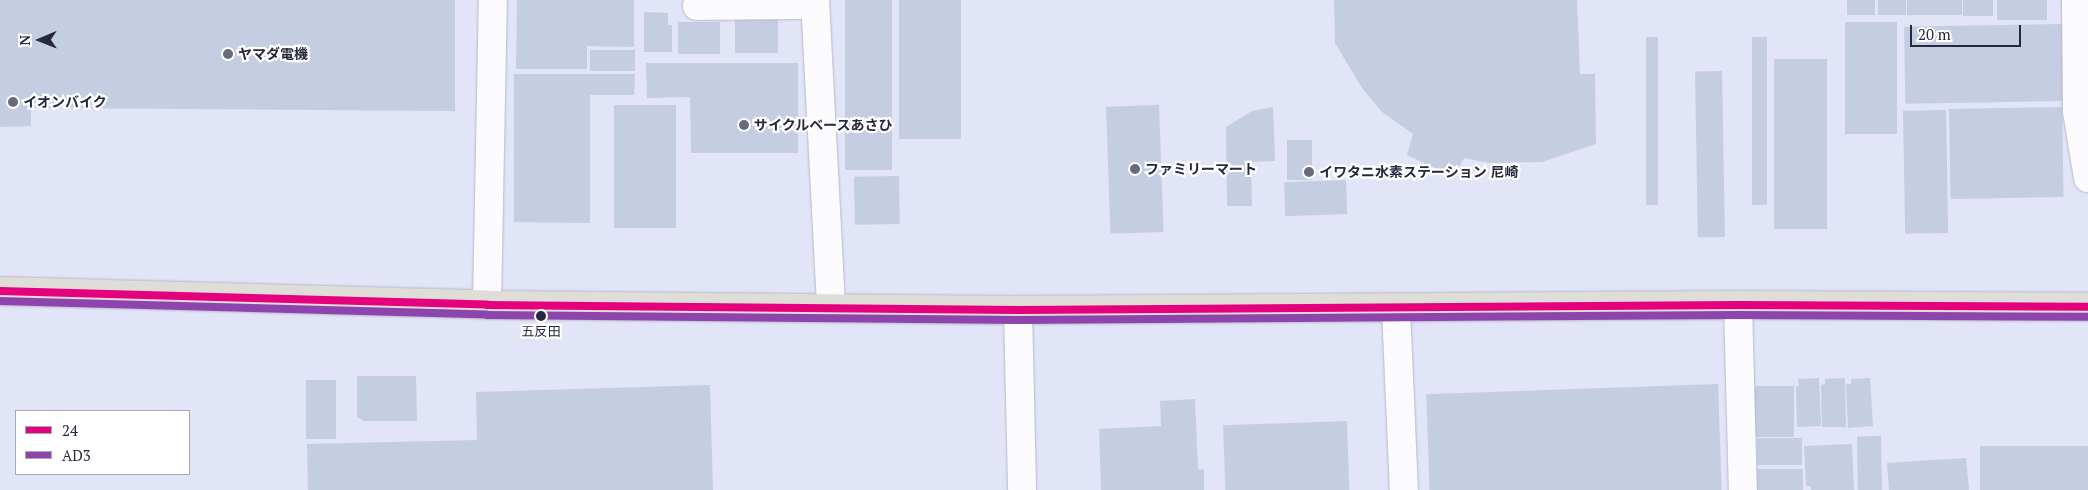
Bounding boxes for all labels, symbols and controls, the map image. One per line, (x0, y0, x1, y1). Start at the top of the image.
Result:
north arrow (15, 15, 65, 65)
scale bar (1913, 15, 2024, 47)
text: 20 m (1918, 24, 1951, 44)
text: N (15, 35, 34, 46)
place label: ヤマダ電機 (238, 46, 308, 62)
marker: ヤマダ電機 (222, 48, 234, 60)
place label: イオンバイク (23, 94, 107, 110)
marker: イオンバイク (7, 96, 19, 108)
place label: サイクルベースあさひ (754, 117, 894, 133)
marker: サイクルベースあさひ (738, 119, 750, 131)
place label: ファミリーマート (1145, 161, 1257, 177)
marker: ファミリーマート (1129, 163, 1141, 175)
place label: イワタニ水素ステーション 尼崎 (1319, 164, 1519, 180)
marker: イワタニ水素ステーション 尼崎 (1303, 166, 1315, 178)
marker: 五反田 (536, 311, 546, 321)
place label: 五反田 (522, 323, 560, 339)
legend (15, 410, 190, 475)
text: 24 (62, 420, 78, 440)
text: AD3 (62, 445, 91, 465)

